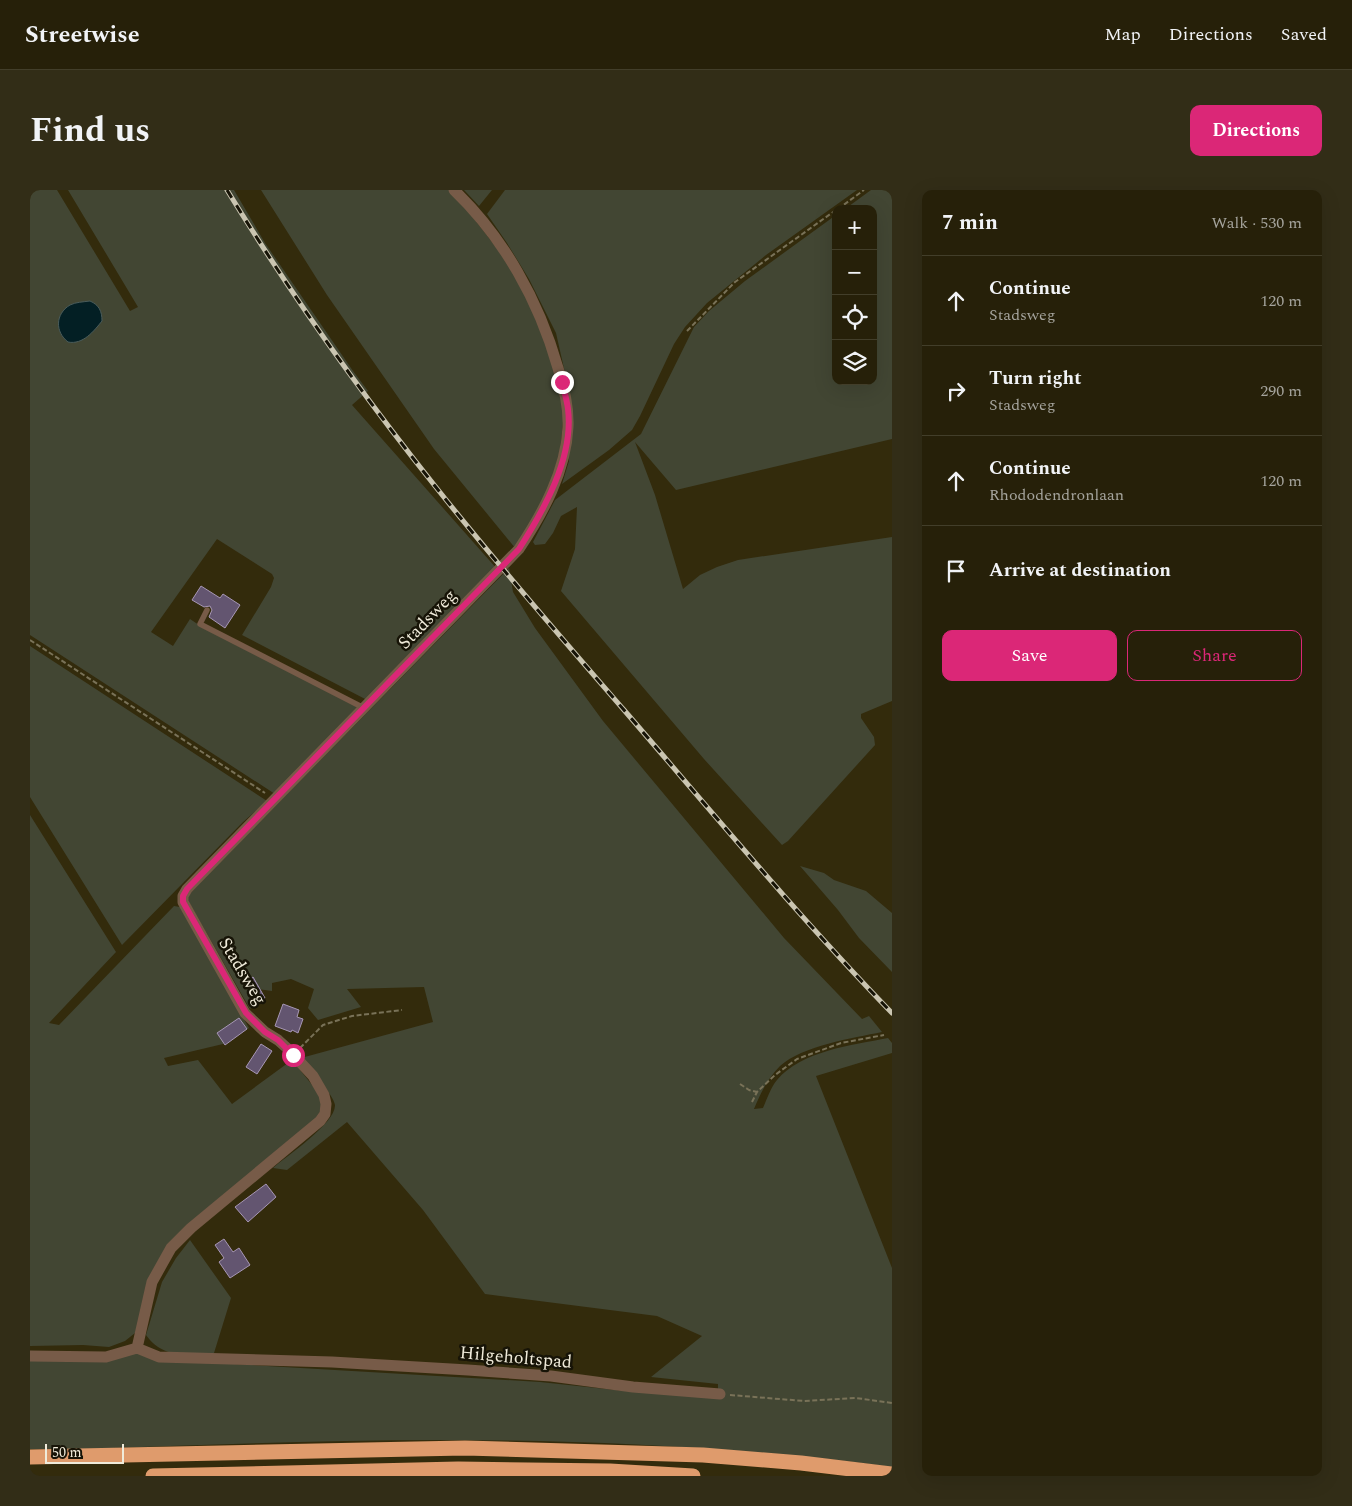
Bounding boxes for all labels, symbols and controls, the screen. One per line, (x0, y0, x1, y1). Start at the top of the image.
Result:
text: Streetwise (25, 17, 140, 53)
text: Map (1105, 21, 1141, 48)
text: Directions (1169, 21, 1253, 48)
text: Saved (1281, 21, 1327, 48)
text: Find us (30, 104, 150, 157)
button: Directions (1190, 105, 1322, 156)
map controls (832, 205, 877, 385)
button: + (832, 205, 877, 250)
text: 7 min (942, 207, 998, 239)
text: Walk · 530 m (1211, 211, 1302, 235)
button: − (832, 250, 877, 295)
text: Continue (989, 274, 1071, 303)
icon: ahead (942, 287, 970, 315)
text: 120 m (1260, 289, 1302, 313)
button: locate (832, 295, 877, 340)
text: Stadsweg (989, 303, 1056, 327)
button: layers (832, 340, 877, 385)
text: Turn right (989, 364, 1082, 393)
route end (551, 371, 574, 394)
icon: right (942, 377, 970, 405)
text: 290 m (1260, 379, 1302, 403)
text: Stadsweg (989, 393, 1056, 417)
text: Continue (989, 454, 1071, 483)
icon: ahead (942, 467, 970, 495)
text: 120 m (1260, 469, 1302, 493)
text: Rhododendronlaan (989, 483, 1124, 507)
text: Arrive at destination (989, 556, 1171, 585)
icon: arrive (942, 557, 970, 585)
street label: Stadsweg (392, 583, 463, 656)
button: Save (942, 630, 1117, 681)
button: Share (1127, 630, 1302, 681)
street label: Stadsweg (212, 932, 273, 1010)
route start (282, 1044, 305, 1067)
street label: Hilgeholtspad (459, 1339, 573, 1376)
scale bar (45, 1441, 124, 1464)
text: 50 m (52, 1442, 82, 1463)

